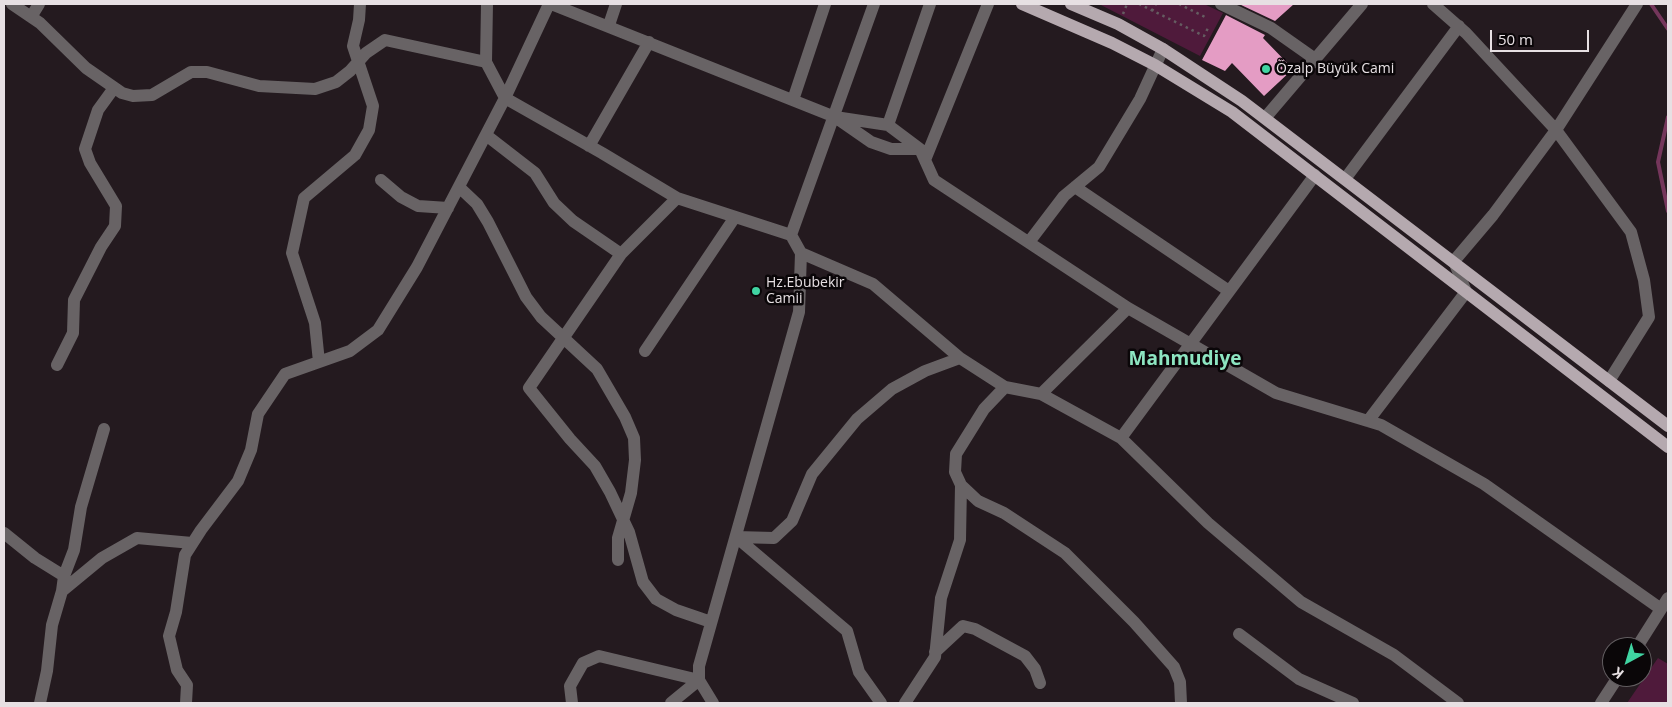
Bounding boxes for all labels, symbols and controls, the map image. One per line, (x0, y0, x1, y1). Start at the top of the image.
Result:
scale bar (1492, 20, 1591, 52)
text: 50 m (1498, 29, 1533, 49)
place label: Özalp Büyük Cami (1276, 61, 1394, 77)
marker: Özalp Büyük Cami (1260, 63, 1272, 75)
place label: Hz.Ebubekir Camii (766, 275, 845, 308)
marker: Hz.Ebubekir Camii (750, 285, 762, 297)
district label: Mahmudiye (1129, 349, 1241, 371)
north arrow (1602, 637, 1652, 687)
text: K (1608, 663, 1627, 684)

